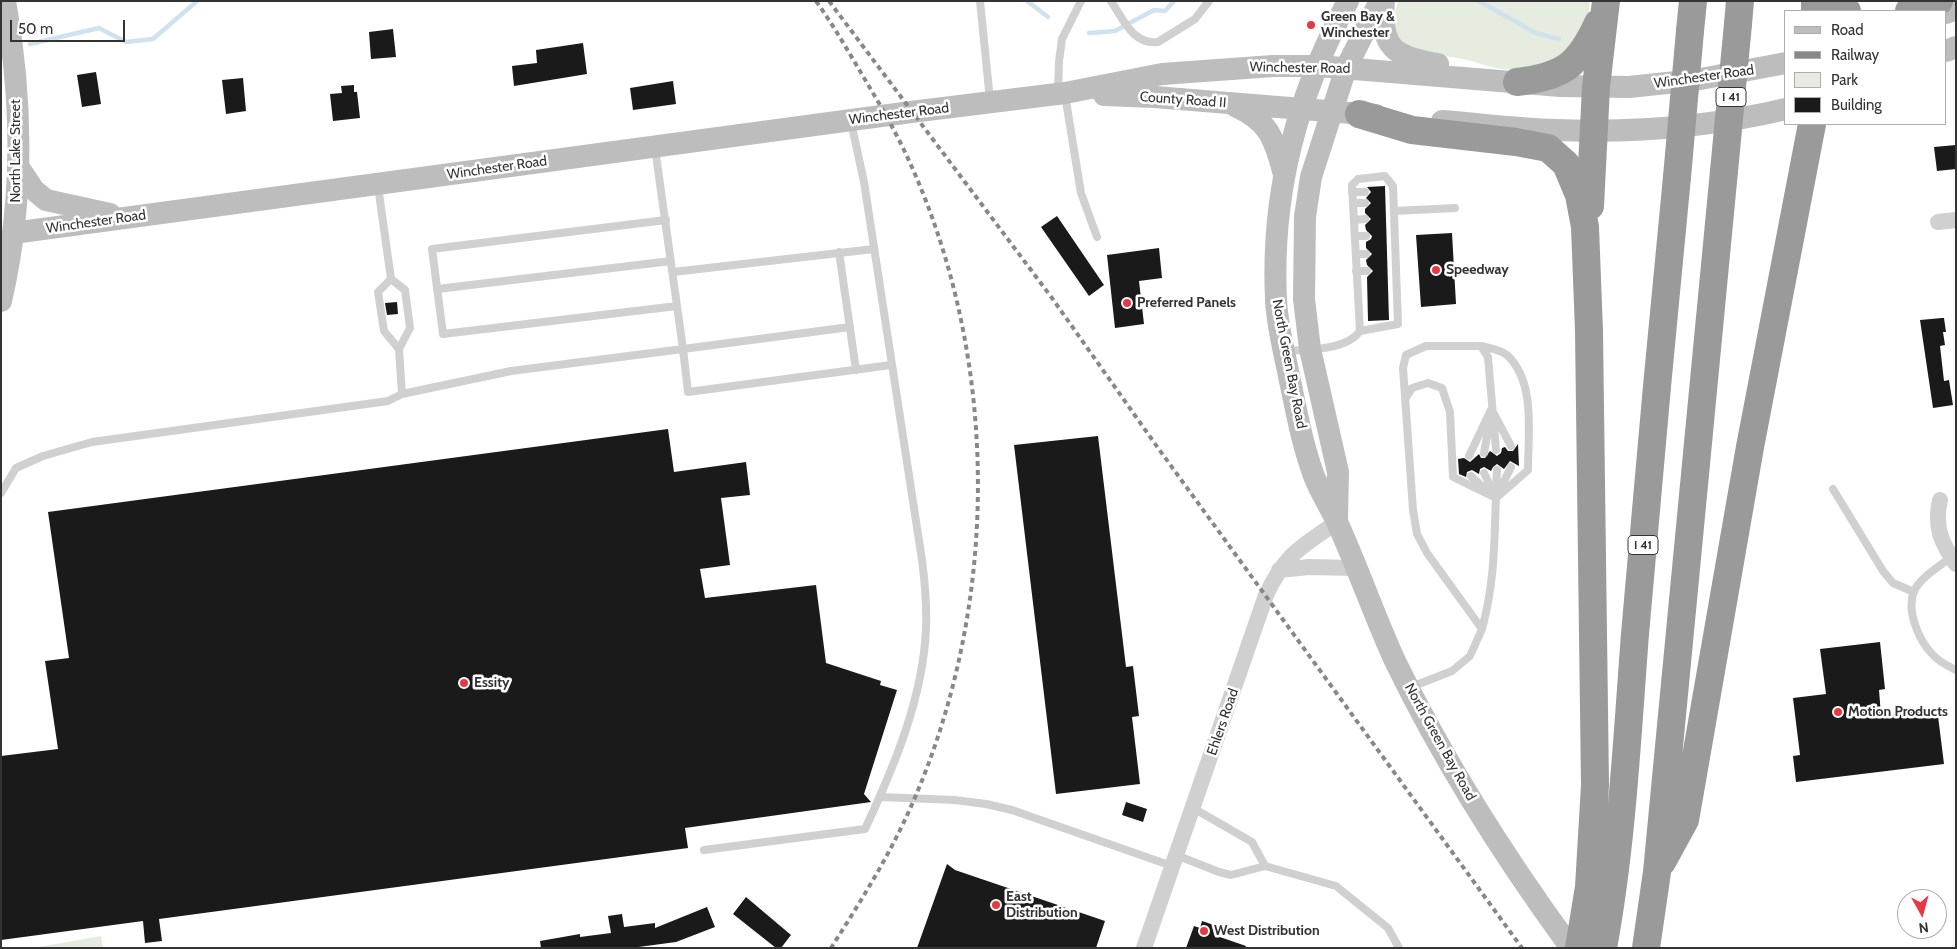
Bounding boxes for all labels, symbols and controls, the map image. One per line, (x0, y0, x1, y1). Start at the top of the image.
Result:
place label: Green Bay & Winchester (1321, 9, 1395, 41)
scale bar (12, 10, 128, 42)
legend (1784, 10, 1947, 125)
marker: Green Bay & Winchester (1305, 19, 1317, 31)
text: 50 m (18, 20, 53, 38)
text: Road (1831, 21, 1864, 39)
text: Railway (1831, 46, 1879, 64)
street label: Winchester Road (1250, 59, 1350, 77)
street label: Winchester Road (1653, 62, 1755, 92)
text: Park (1831, 71, 1858, 89)
road number: I 41 (1716, 88, 1746, 106)
street label: County Road II (1139, 89, 1227, 111)
text: Building (1831, 96, 1882, 114)
street label: North Lake Street (8, 99, 24, 203)
street label: Winchester Road (848, 100, 950, 128)
street label: Winchester Road (446, 153, 548, 183)
street label: Winchester Road (45, 207, 147, 237)
place label: Speedway (1446, 262, 1509, 278)
marker: Speedway (1430, 264, 1442, 276)
place label: Preferred Panels (1137, 295, 1236, 311)
marker: Preferred Panels (1121, 297, 1133, 309)
street label: North Green Bay Road (1268, 298, 1310, 430)
road number: I 41 (1628, 536, 1658, 554)
place label: Essity (474, 675, 509, 691)
marker: Essity (458, 677, 470, 689)
street label: North Green Bay Road (1401, 680, 1479, 804)
street label: Ehlers Road (1204, 686, 1242, 758)
place label: Motion Products (1848, 704, 1948, 720)
marker: Motion Products (1832, 706, 1844, 718)
place label: East Distribution (1006, 889, 1078, 922)
north arrow (1897, 889, 1947, 939)
marker: East Distribution (990, 899, 1002, 911)
text: N (1918, 918, 1930, 937)
place label: West Distribution (1214, 923, 1320, 939)
marker: West Distribution (1198, 925, 1210, 937)

